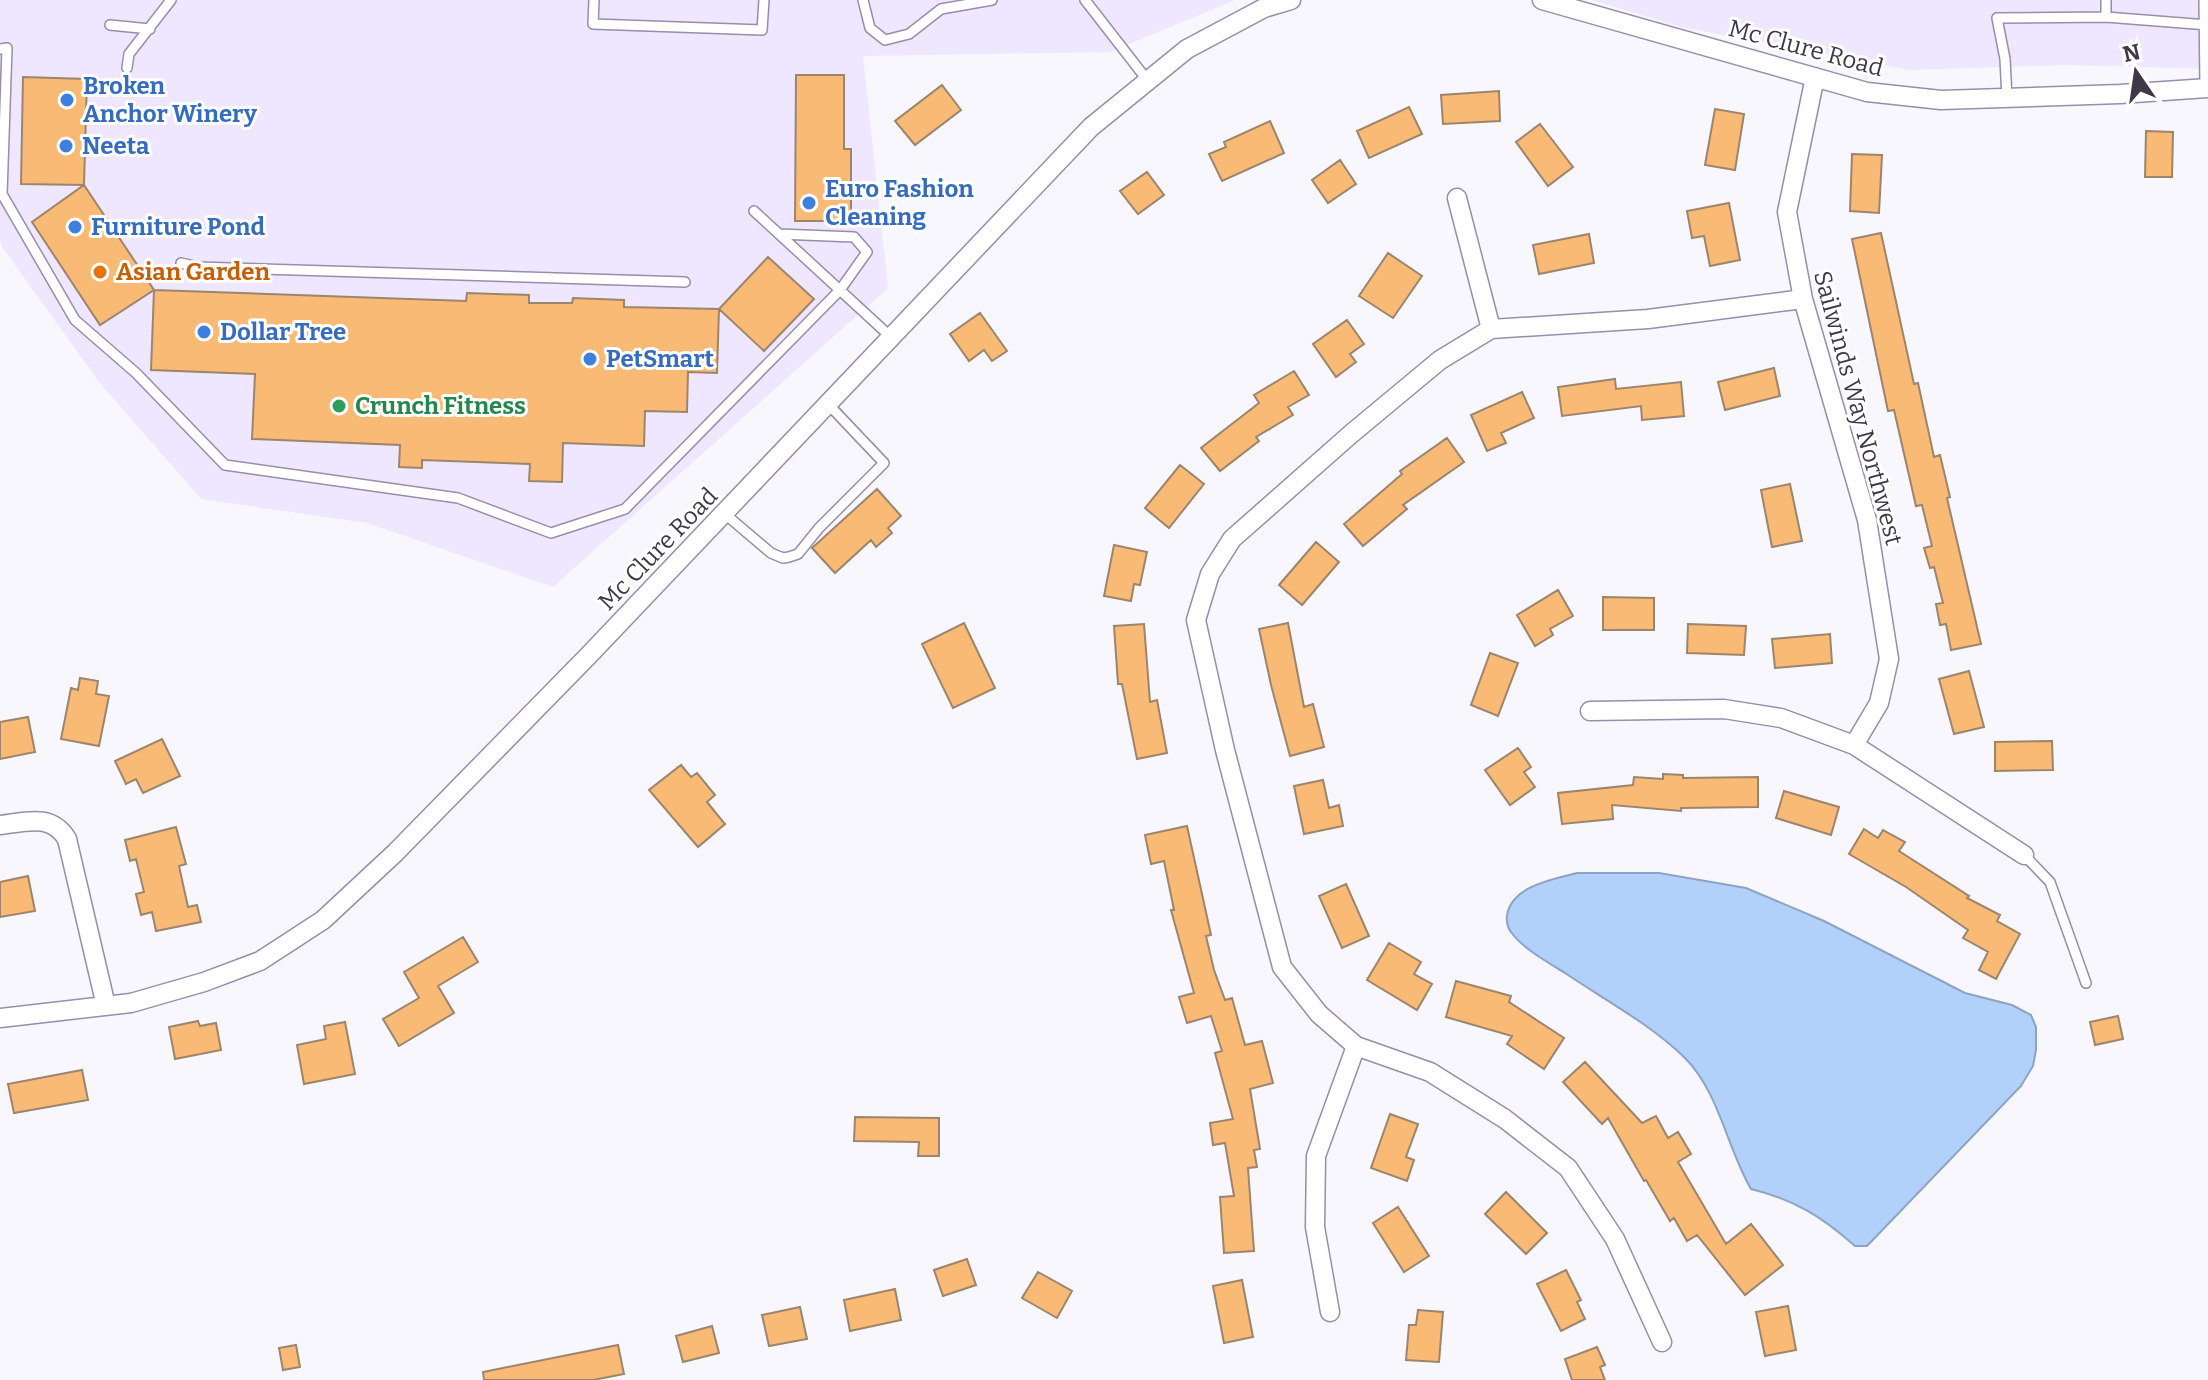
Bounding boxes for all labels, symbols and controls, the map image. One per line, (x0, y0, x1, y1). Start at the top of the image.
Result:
street label: Mc Clure Road (1726, 14, 1886, 82)
north arrow (2096, 32, 2176, 112)
text: N (2120, 38, 2143, 68)
place label: Broken Anchor Winery (83, 72, 258, 128)
marker: Broken Anchor Winery (58, 91, 76, 109)
place label: Neeta (82, 132, 150, 160)
marker: Neeta (57, 137, 75, 155)
place label: Euro Fashion Cleaning (825, 175, 974, 231)
marker: Euro Fashion Cleaning (800, 194, 818, 212)
place label: Furniture Pond (91, 213, 265, 241)
marker: Furniture Pond (66, 218, 84, 236)
place label: Asian Garden (116, 258, 270, 286)
marker: Asian Garden (91, 263, 109, 281)
street label: Sailwinds Way Northwest (1808, 268, 1908, 548)
place label: Dollar Tree (220, 318, 346, 346)
marker: Dollar Tree (195, 323, 213, 341)
place label: PetSmart (606, 345, 715, 373)
marker: PetSmart (581, 350, 599, 368)
place label: Crunch Fitness (355, 392, 526, 420)
marker: Crunch Fitness (330, 397, 348, 415)
street label: Mc Clure Road (593, 482, 723, 616)

